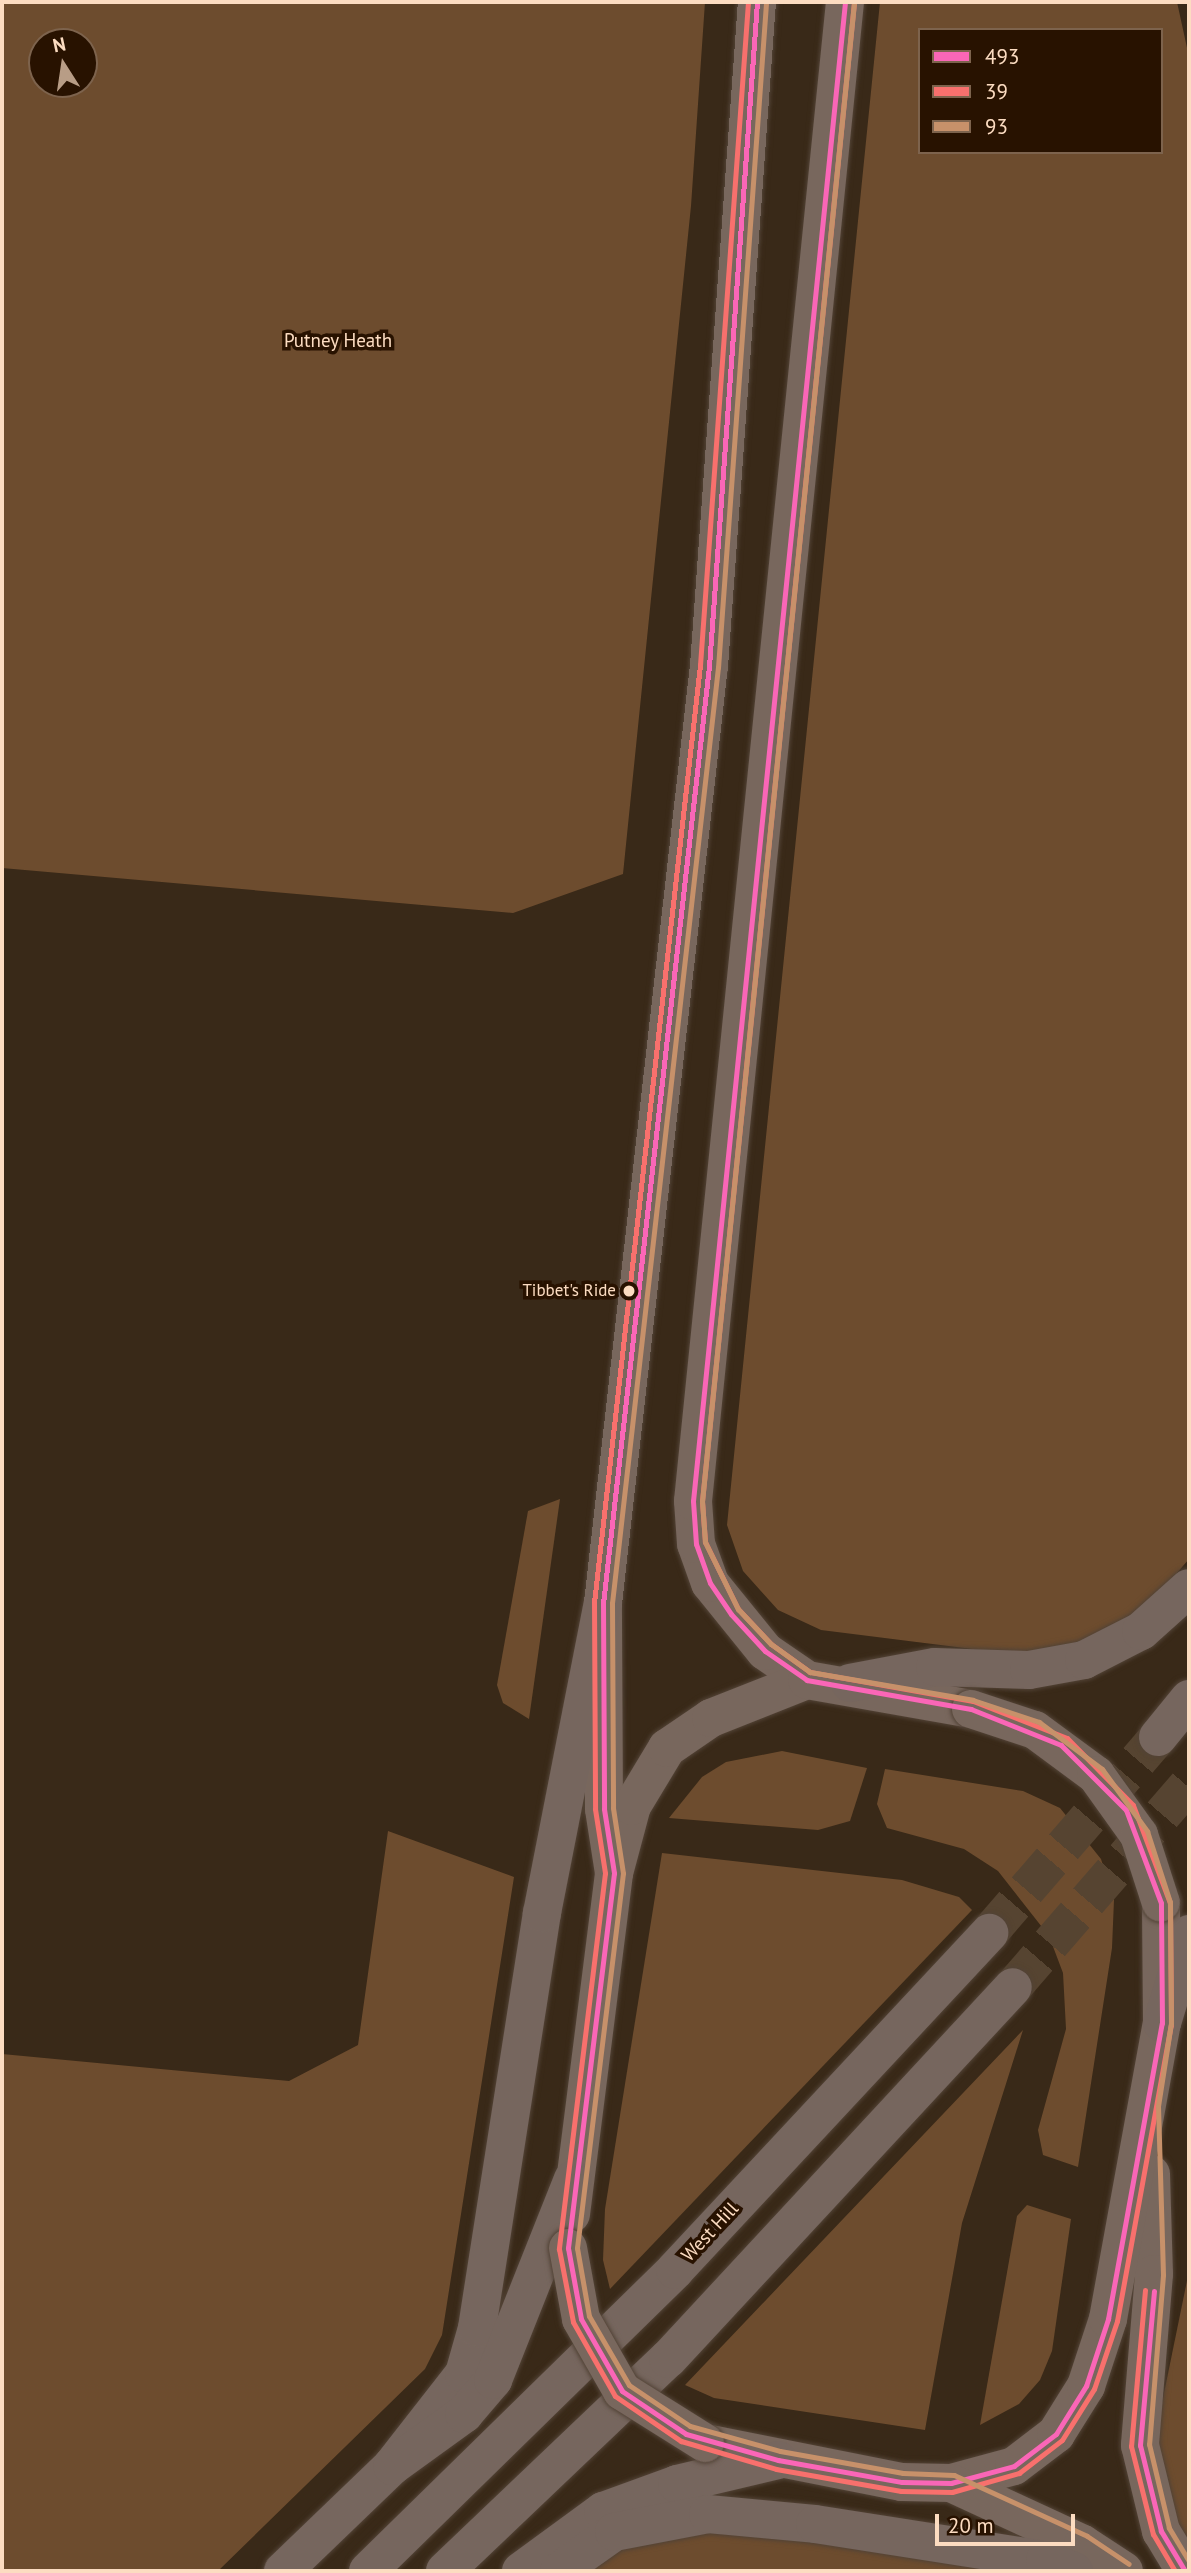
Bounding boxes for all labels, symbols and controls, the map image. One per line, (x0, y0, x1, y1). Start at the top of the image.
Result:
north arrow (28, 28, 98, 98)
legend (918, 28, 1163, 154)
text: N (50, 31, 68, 57)
text: 493 (985, 43, 1019, 70)
text: 39 (985, 78, 1008, 105)
text: 93 (985, 113, 1008, 140)
park label: Putney Heath (284, 330, 392, 352)
place label: Tibbet's Ride (522, 1281, 616, 1301)
marker: Tibbet's Ride (622, 1284, 636, 1298)
street label: West Hill (677, 2198, 743, 2266)
scale bar (939, 2500, 1079, 2544)
text: 20 m (948, 2512, 994, 2539)

